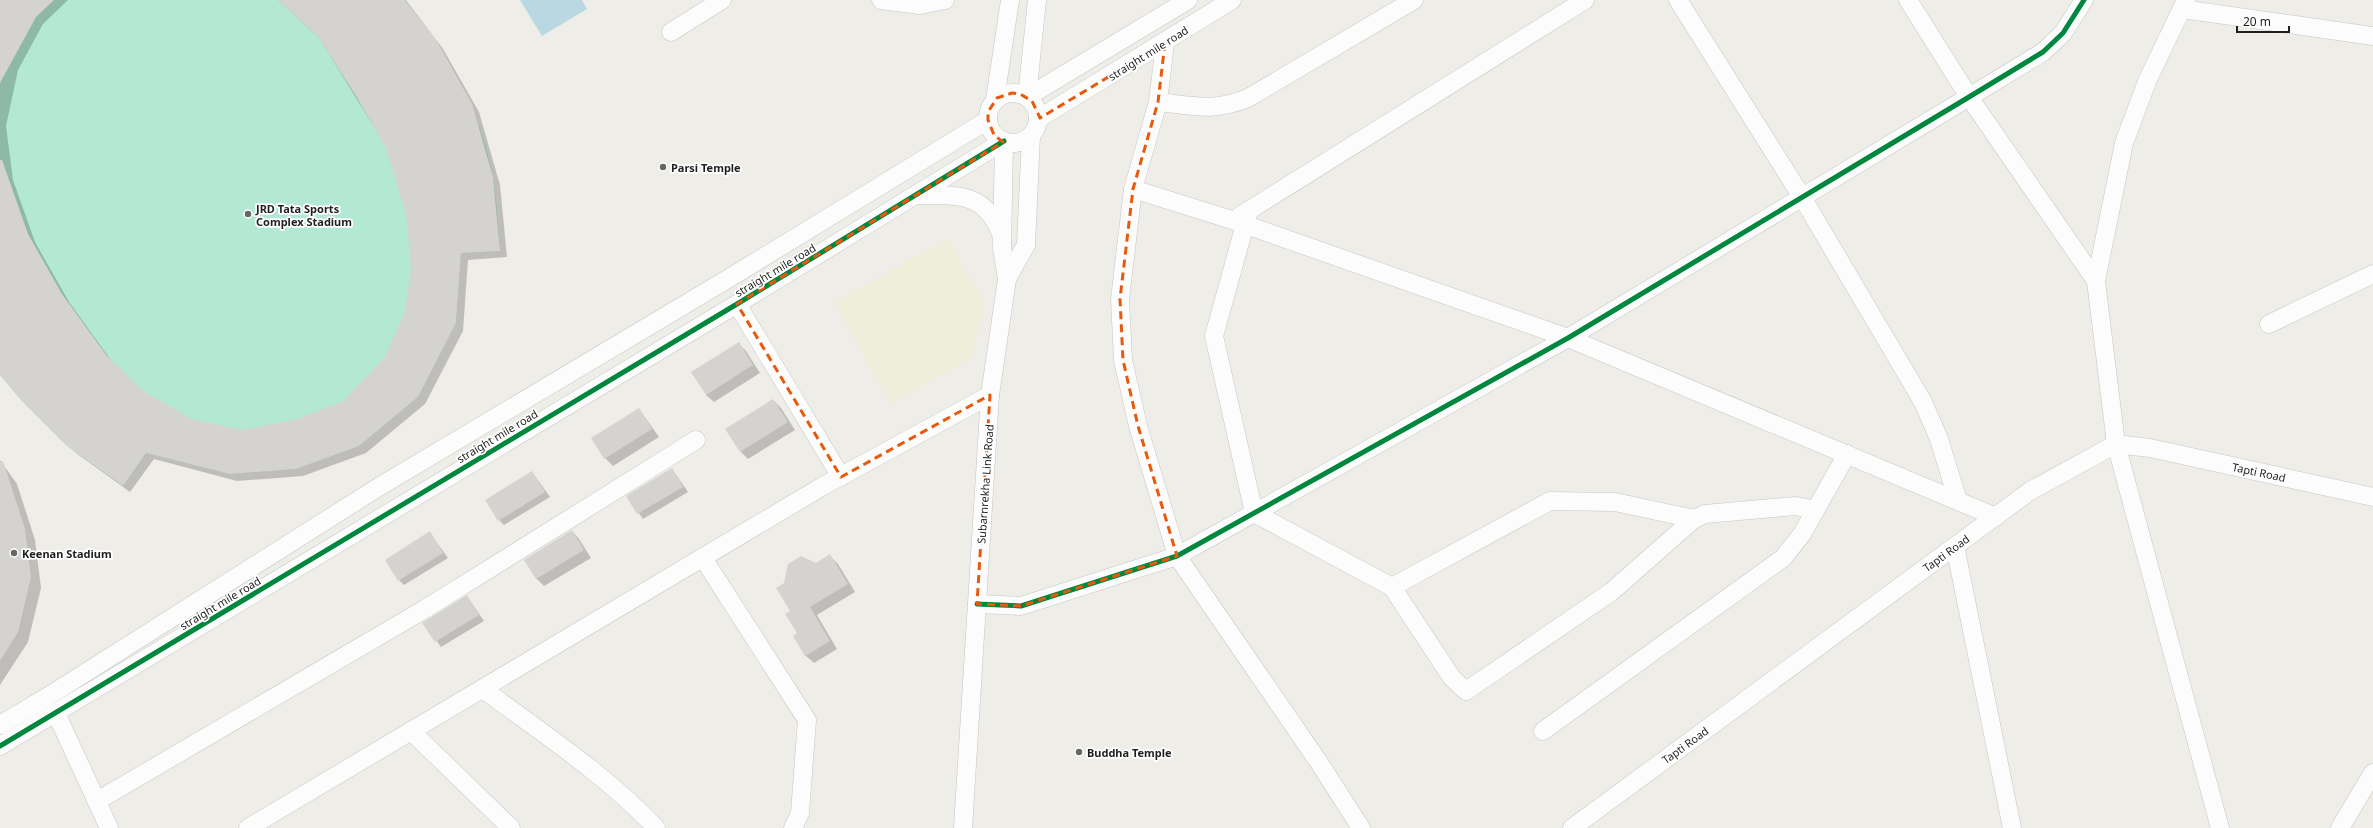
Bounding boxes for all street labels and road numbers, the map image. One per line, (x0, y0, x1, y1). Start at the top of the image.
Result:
street label: straight mile road (1105, 22, 1191, 84)
street label: straight mile road (732, 240, 818, 300)
street label: straight mile road (454, 406, 540, 466)
street label: Subarnrekha Link Road (973, 424, 997, 544)
street label: Tapti Road (2231, 459, 2287, 485)
street label: Tapti Road (1920, 531, 1972, 575)
street label: straight mile road (177, 573, 263, 633)
street label: Tapti Road (1659, 723, 1711, 767)

